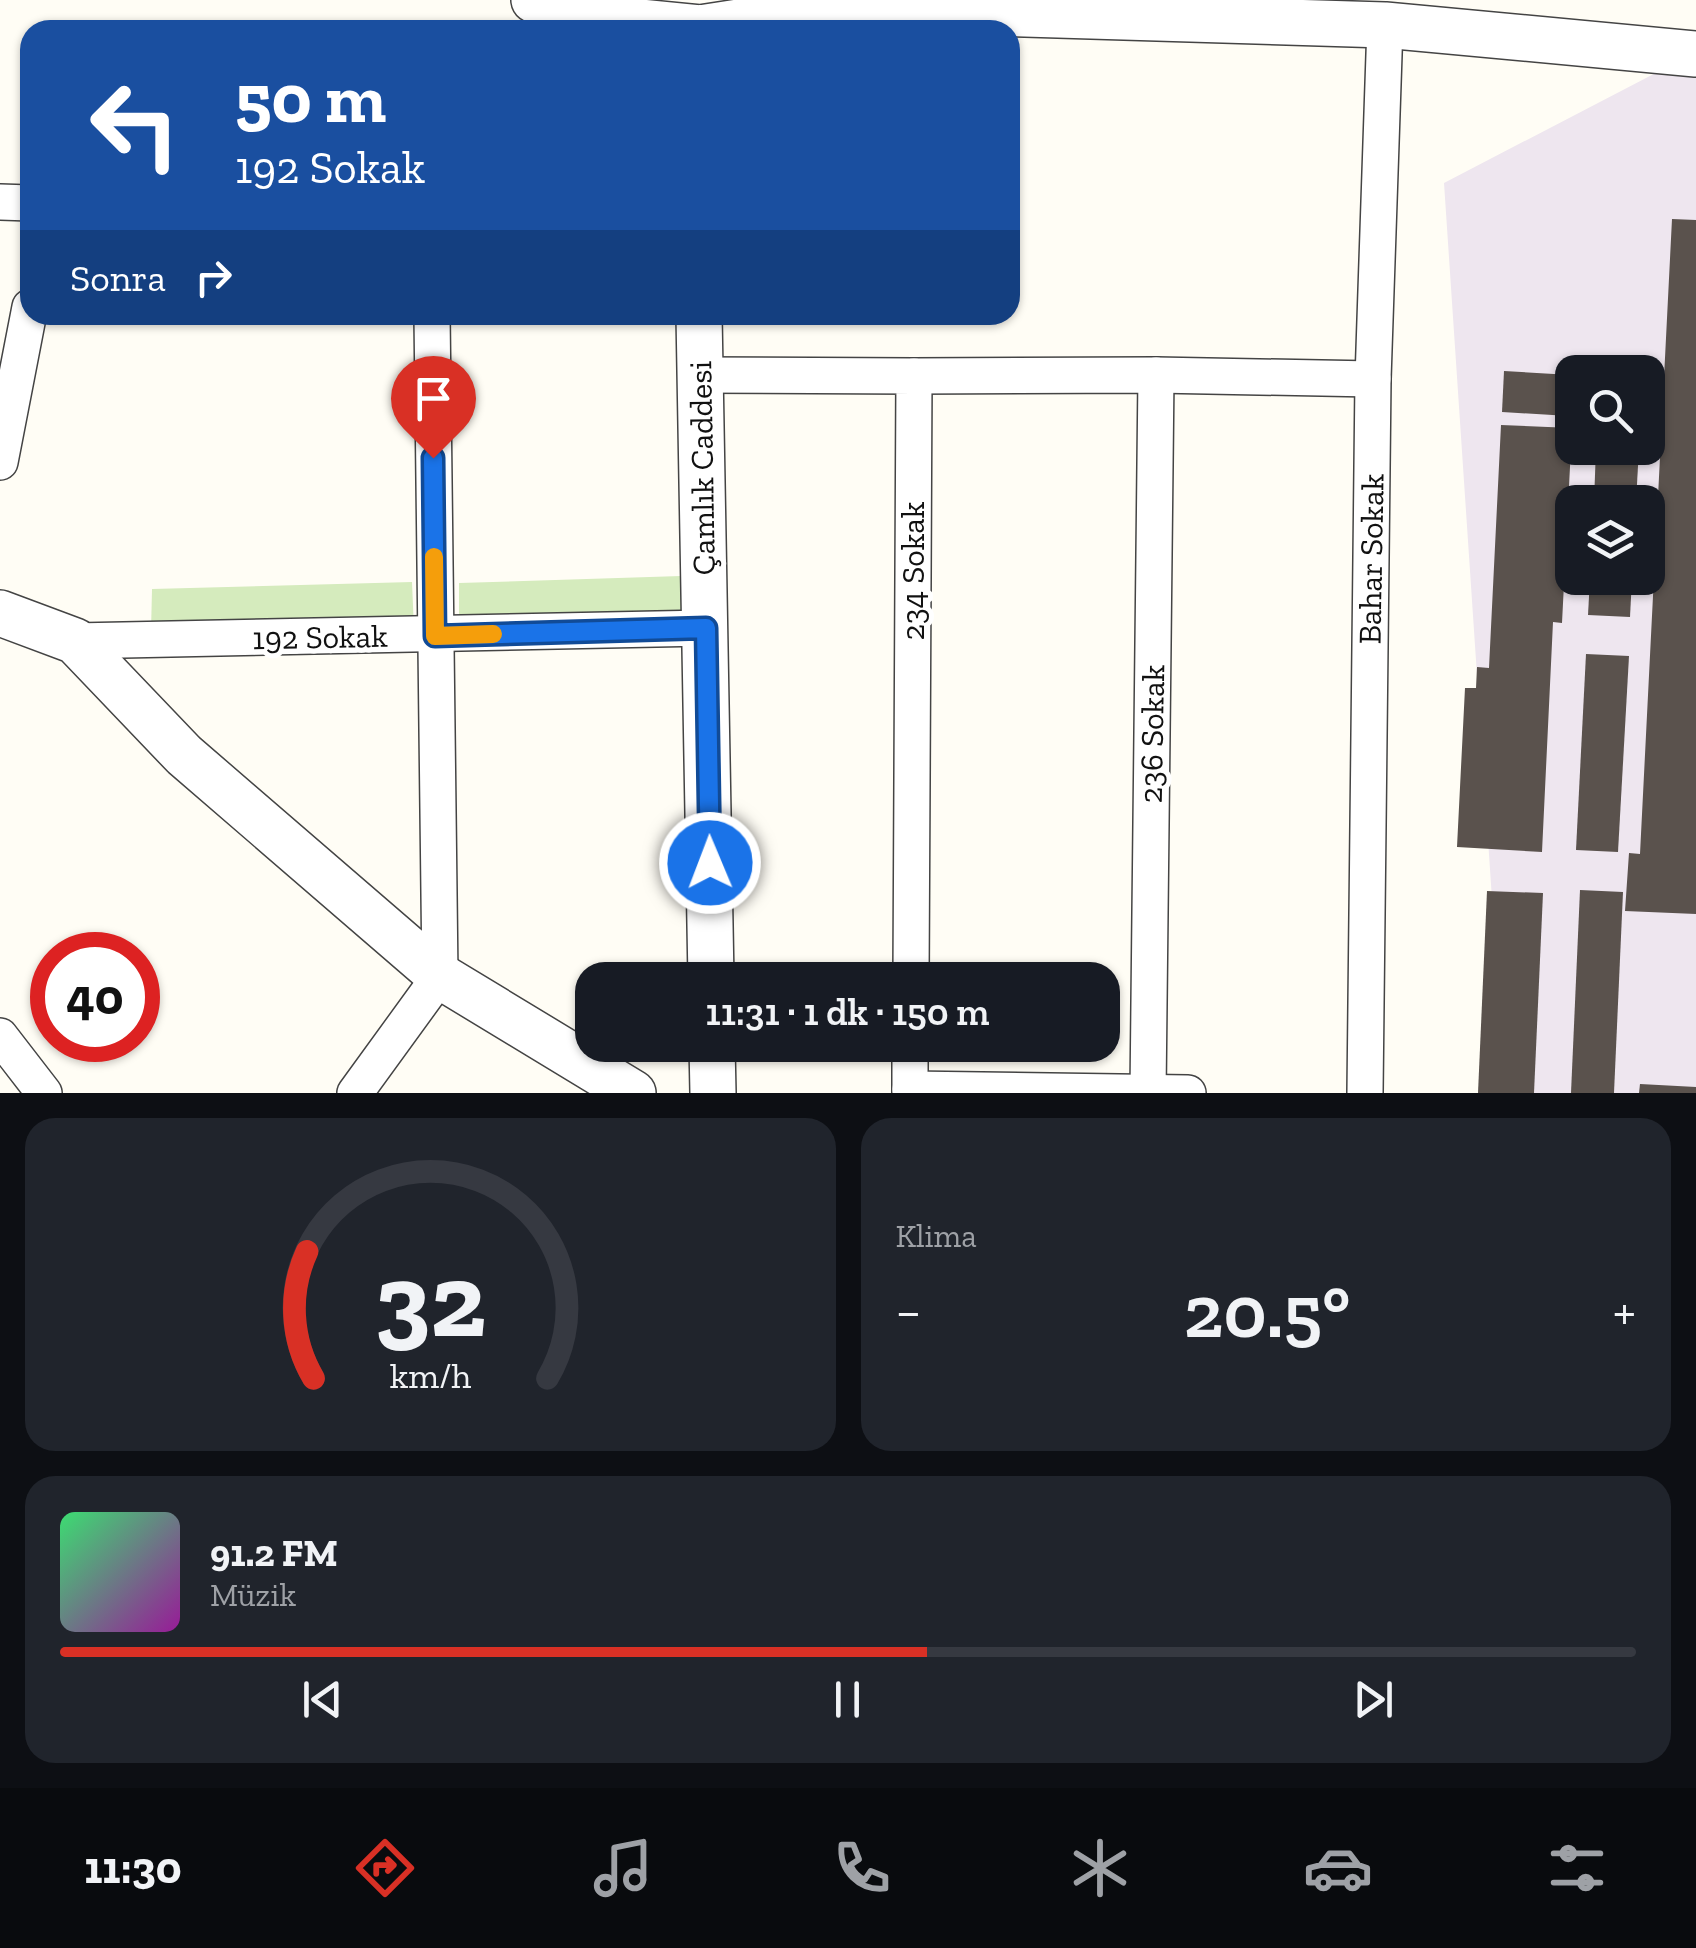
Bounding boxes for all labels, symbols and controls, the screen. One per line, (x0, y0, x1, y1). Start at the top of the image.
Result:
text: 50 m (235, 56, 386, 140)
icon: left (70, 60, 200, 190)
text: 192 Sokak (235, 141, 425, 195)
icon: right (186, 250, 241, 305)
text: Sonra (70, 255, 166, 301)
map controls (1555, 355, 1665, 595)
button: search (1555, 355, 1665, 465)
pin (391, 356, 476, 459)
street label: Çamlık Caddesi (681, 360, 723, 576)
icon: arrive (406, 371, 461, 426)
street label: Bahar Sokak (1351, 473, 1391, 645)
button: layers (1555, 485, 1665, 595)
street label: 234 Sokak (894, 501, 932, 640)
street label: 192 Sokak (252, 617, 388, 657)
street label: 236 Sokak (1132, 664, 1172, 804)
position arrow (658, 811, 762, 915)
speed limit sign: 40 (30, 932, 160, 1062)
text: 11:31 · 1 dk · 150 m (706, 989, 989, 1035)
text: Klima (896, 1217, 977, 1255)
text: 32 (375, 1238, 486, 1363)
text: 20.5° (1184, 1266, 1350, 1356)
text: − (896, 1278, 921, 1344)
text: + (1613, 1278, 1636, 1344)
text: km/h (389, 1354, 471, 1397)
text: 91.2 FM (210, 1530, 338, 1576)
text: Müzik (210, 1576, 296, 1614)
icon: previous (295, 1672, 350, 1727)
icon: pause (820, 1672, 875, 1727)
icon: next (1346, 1672, 1401, 1727)
icon: directions (350, 1833, 420, 1903)
icon: music (588, 1833, 658, 1903)
icon: phone (827, 1833, 897, 1903)
icon: climate (1065, 1833, 1135, 1903)
icon: car (1303, 1833, 1373, 1903)
icon: filters (1542, 1833, 1612, 1903)
text: 11:30 (84, 1841, 182, 1895)

